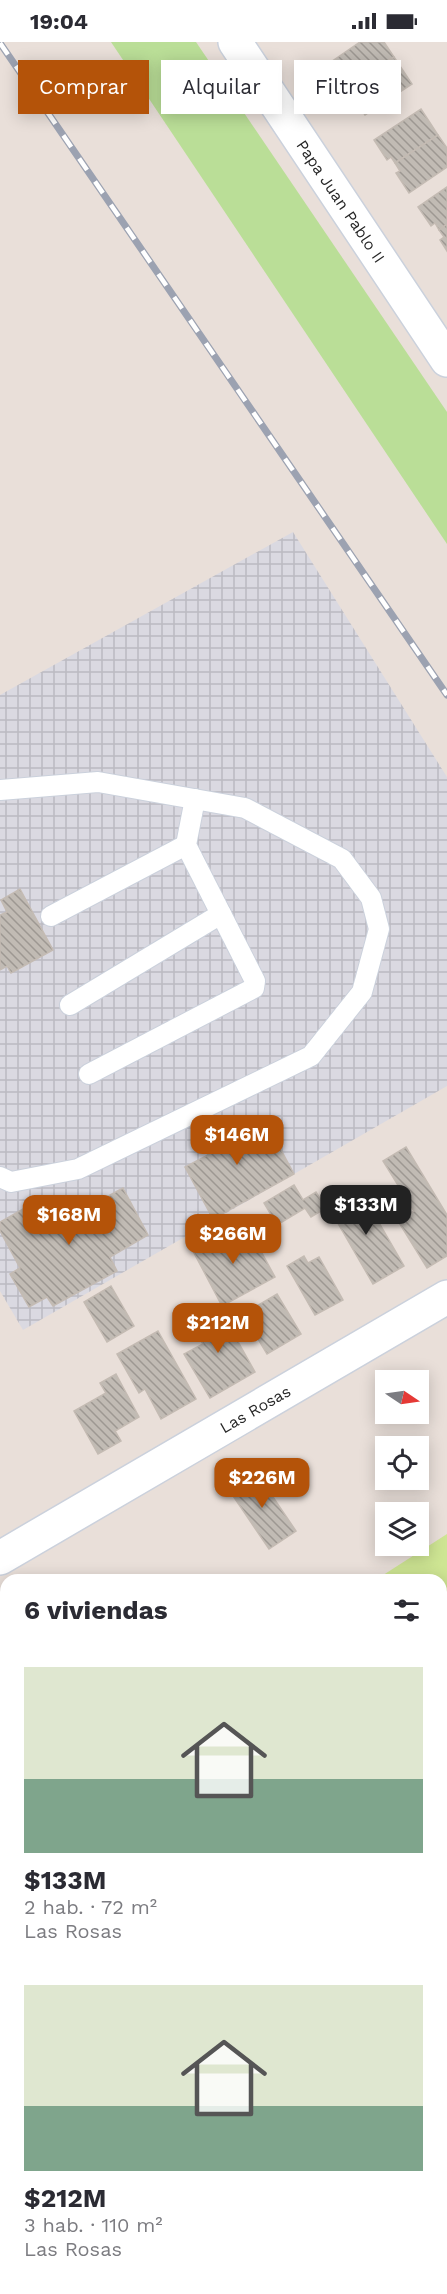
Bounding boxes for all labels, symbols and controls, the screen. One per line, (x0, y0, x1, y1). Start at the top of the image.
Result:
text: 19:04 (30, 9, 88, 34)
chip: Comprar (18, 60, 149, 114)
chip: Alquilar (161, 60, 282, 114)
chip: Filtros (294, 60, 401, 114)
street label: Papa Juan Pablo II (292, 136, 389, 266)
pin: $146M (195, 1115, 279, 1166)
text: $146M (205, 1122, 269, 1146)
pin: $133M (324, 1185, 408, 1236)
text: $133M (334, 1192, 398, 1216)
pin: $168M (27, 1195, 111, 1246)
text: $168M (37, 1202, 101, 1226)
pin: $266M (191, 1214, 275, 1265)
text: $266M (199, 1221, 267, 1245)
pin: $212M (176, 1303, 260, 1354)
text: $212M (186, 1310, 250, 1334)
north arrow (375, 1370, 429, 1424)
map controls (375, 1370, 429, 1556)
street label: Las Rosas (217, 1382, 294, 1437)
button: locate (375, 1436, 429, 1490)
pin: $226M (220, 1458, 304, 1509)
text: $226M (228, 1465, 296, 1489)
button: layers (375, 1502, 429, 1556)
icon: filters (390, 1594, 423, 1627)
text: 6 viviendas (24, 1595, 168, 1625)
icon: home (170, 1706, 278, 1814)
text: $133M (24, 1865, 106, 1895)
text: 2 hab. · 72 m² (24, 1895, 157, 1919)
text: Las Rosas (24, 1919, 122, 1943)
icon: home (170, 2024, 278, 2132)
text: $212M (24, 2183, 107, 2213)
text: 3 hab. · 110 m² (24, 2213, 163, 2237)
text: Las Rosas (24, 2237, 122, 2261)

